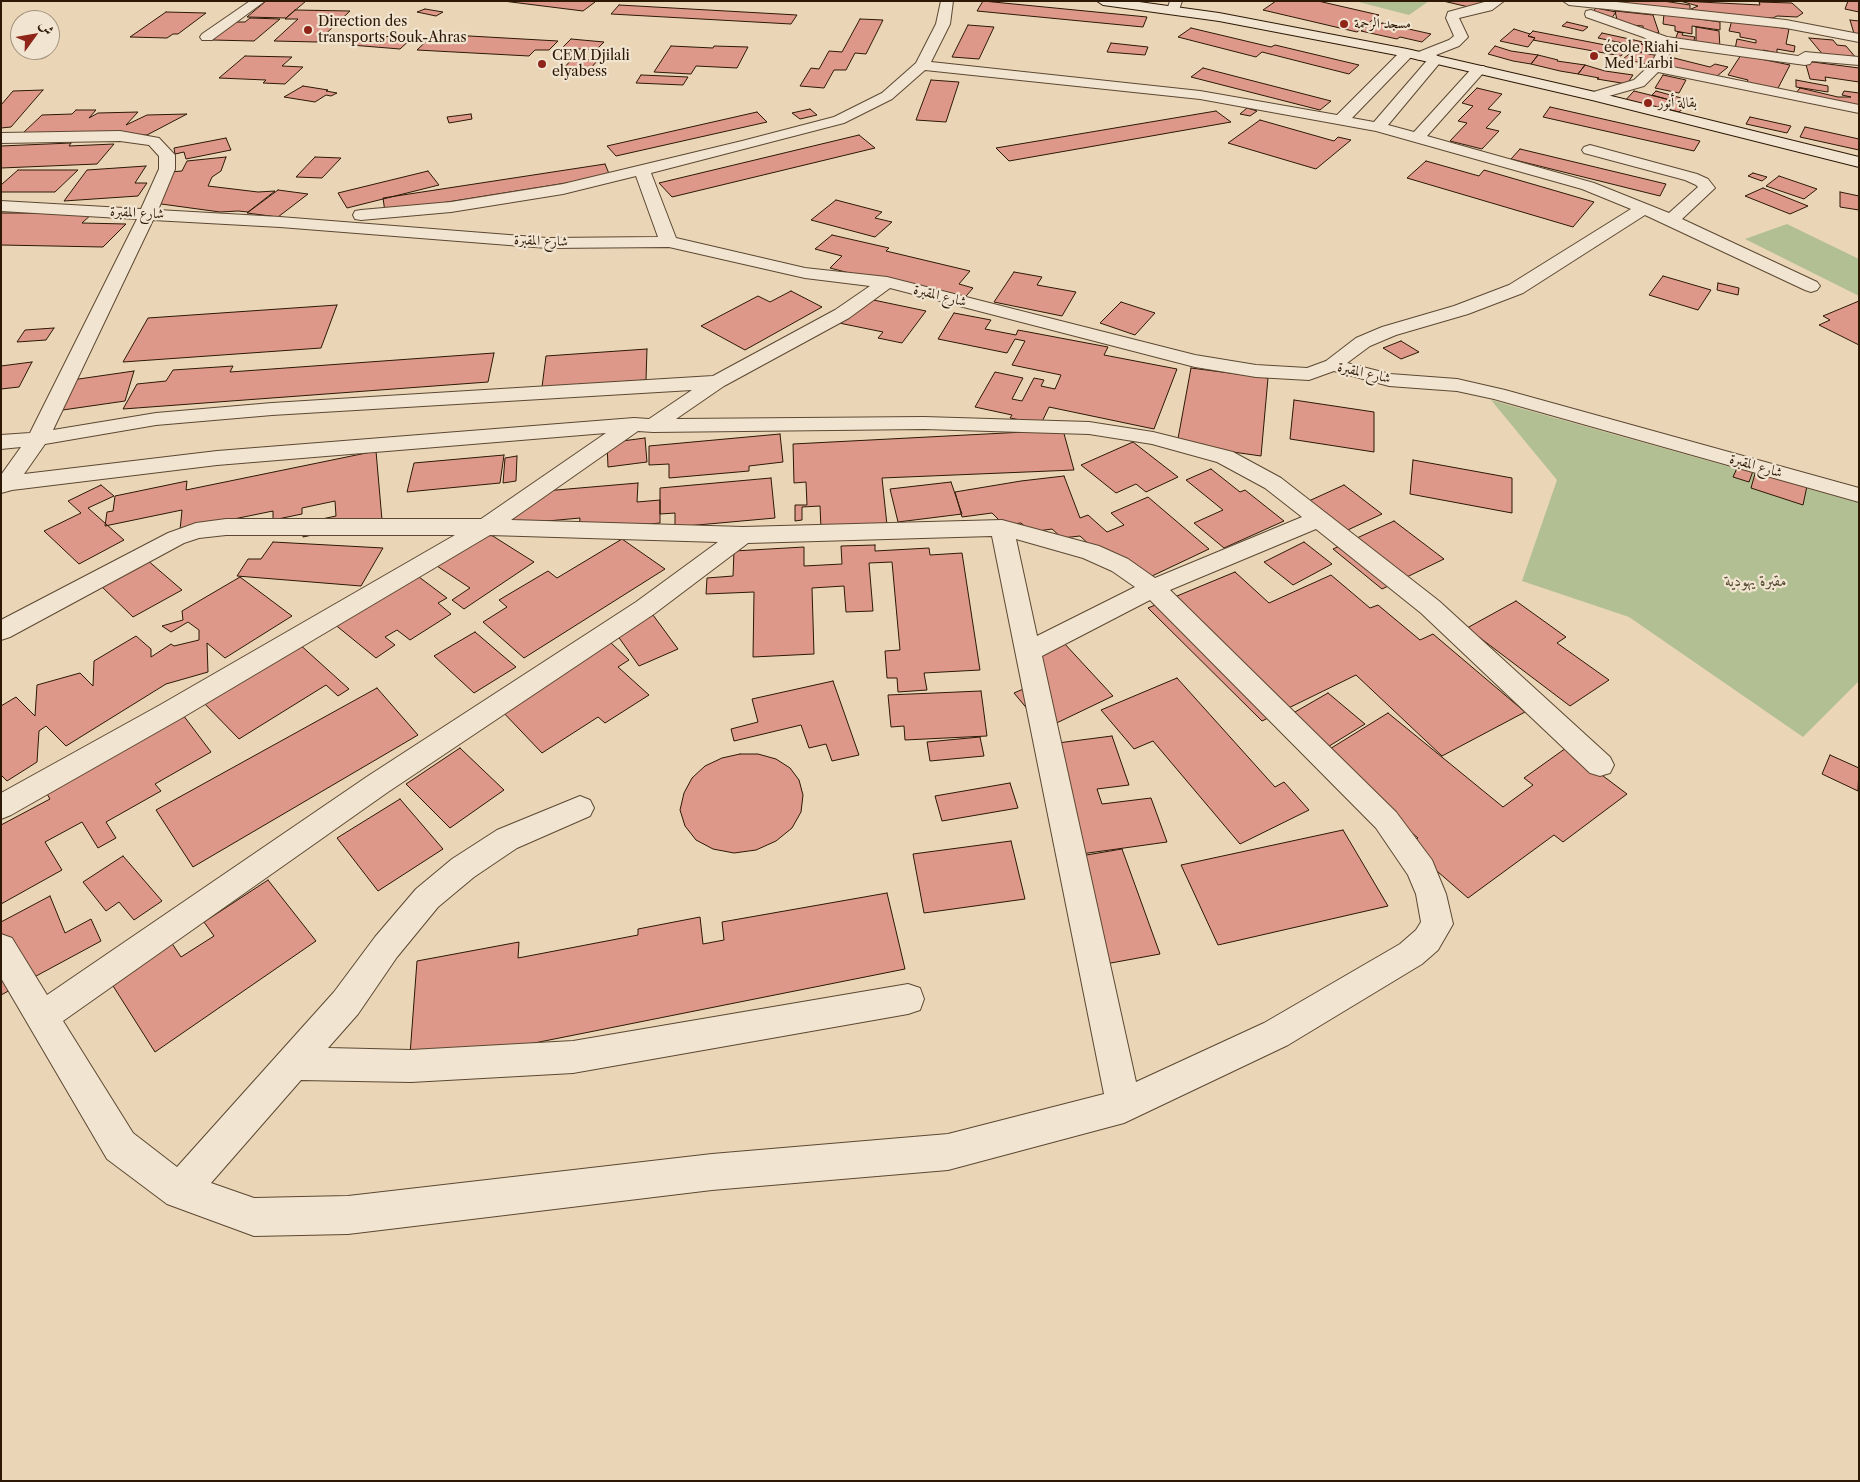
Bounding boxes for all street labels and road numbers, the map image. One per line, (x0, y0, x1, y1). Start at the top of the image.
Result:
street label: شارع المقبرة (110, 203, 164, 223)
street label: شارع المقبرة (514, 232, 568, 250)
street label: شارع المقبرة (912, 281, 968, 311)
street label: شارع المقبرة (1336, 359, 1392, 387)
street label: شارع المقبرة (1728, 450, 1784, 482)

